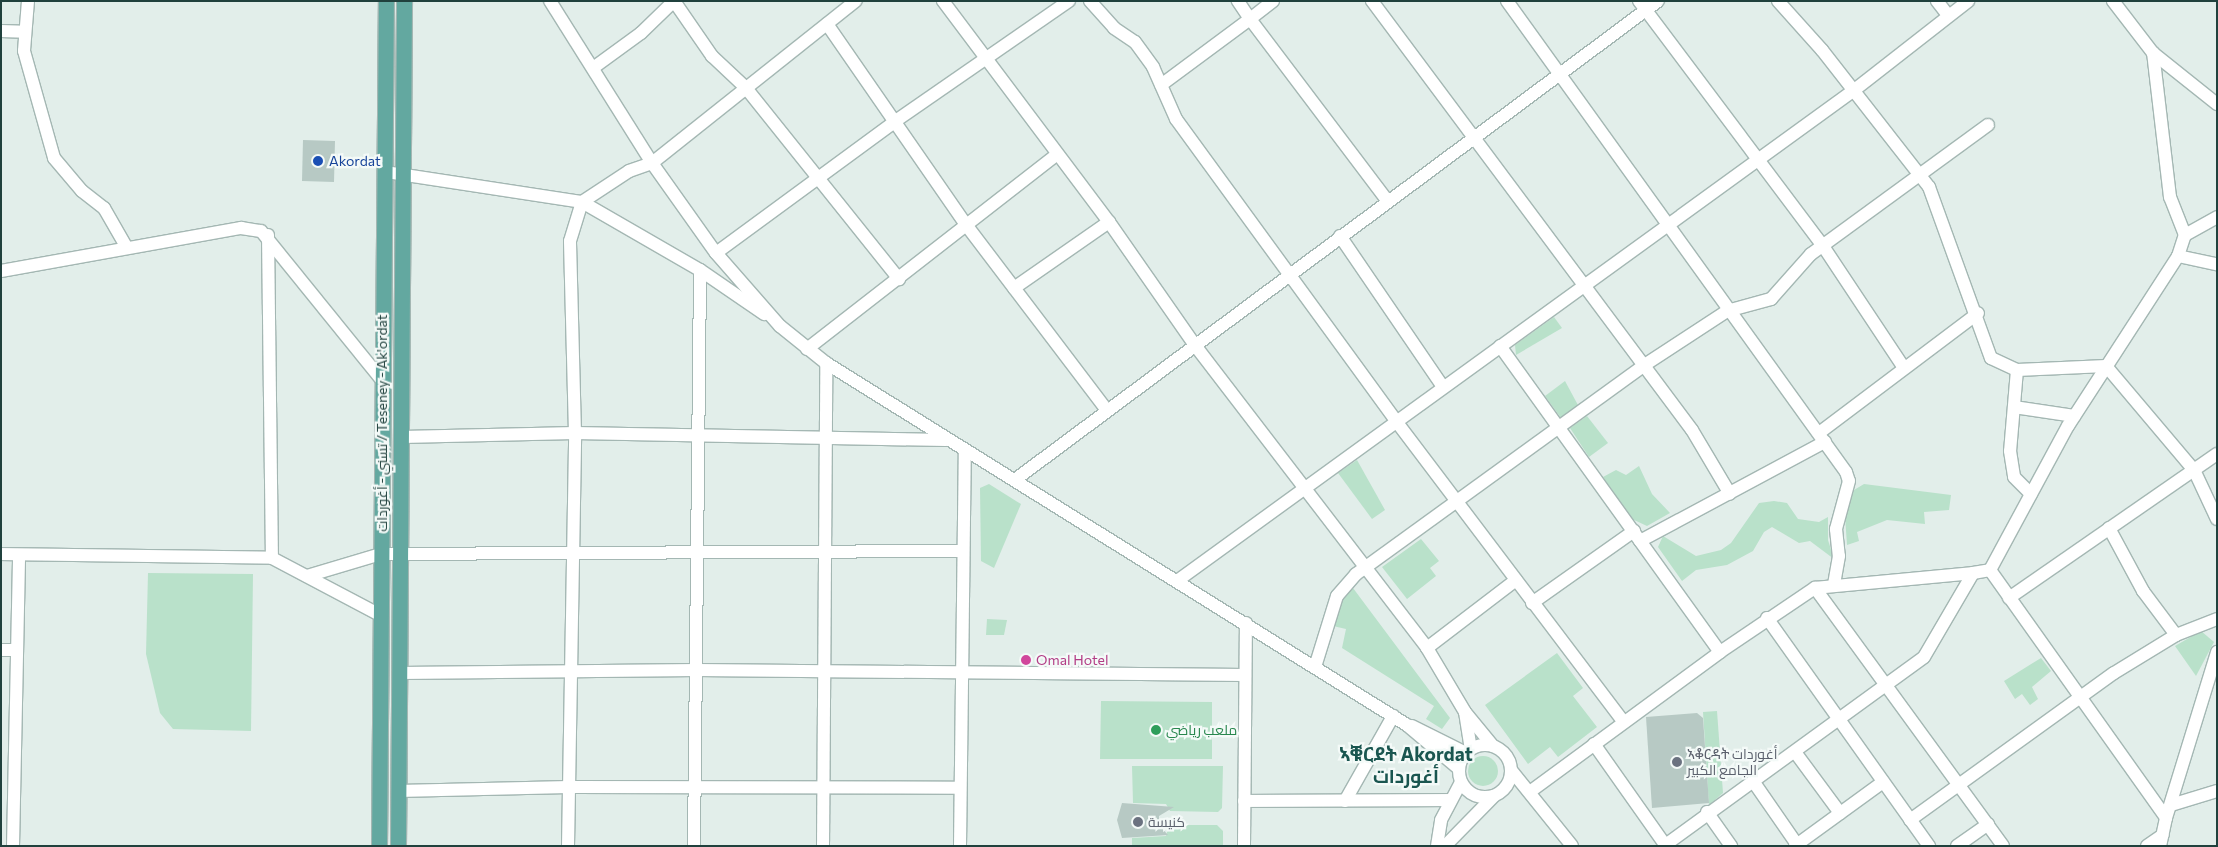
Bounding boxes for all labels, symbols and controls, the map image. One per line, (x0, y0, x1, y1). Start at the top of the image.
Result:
place label: Akordat (329, 153, 381, 169)
marker: Akordat (311, 154, 325, 168)
street label: تسني - أغوردات / Teseney - Ak'ordat (374, 314, 390, 532)
place label: Omal Hotel (1036, 652, 1109, 668)
marker: Omal Hotel (1020, 654, 1032, 666)
place label: ملعب رياضي (1166, 722, 1237, 738)
marker: ملعب رياضي (1150, 724, 1162, 736)
district label: ኣቑርደት Akordat أغوردات (1339, 743, 1473, 787)
place label: ኣቆርዳት أغوردات الجامع الكبير (1687, 746, 1777, 779)
marker: ኣቆርዳት أغوردات الجامع الكبير (1671, 756, 1683, 768)
place label: كنيسة (1148, 814, 1185, 830)
marker: كنيسة (1132, 816, 1144, 828)

